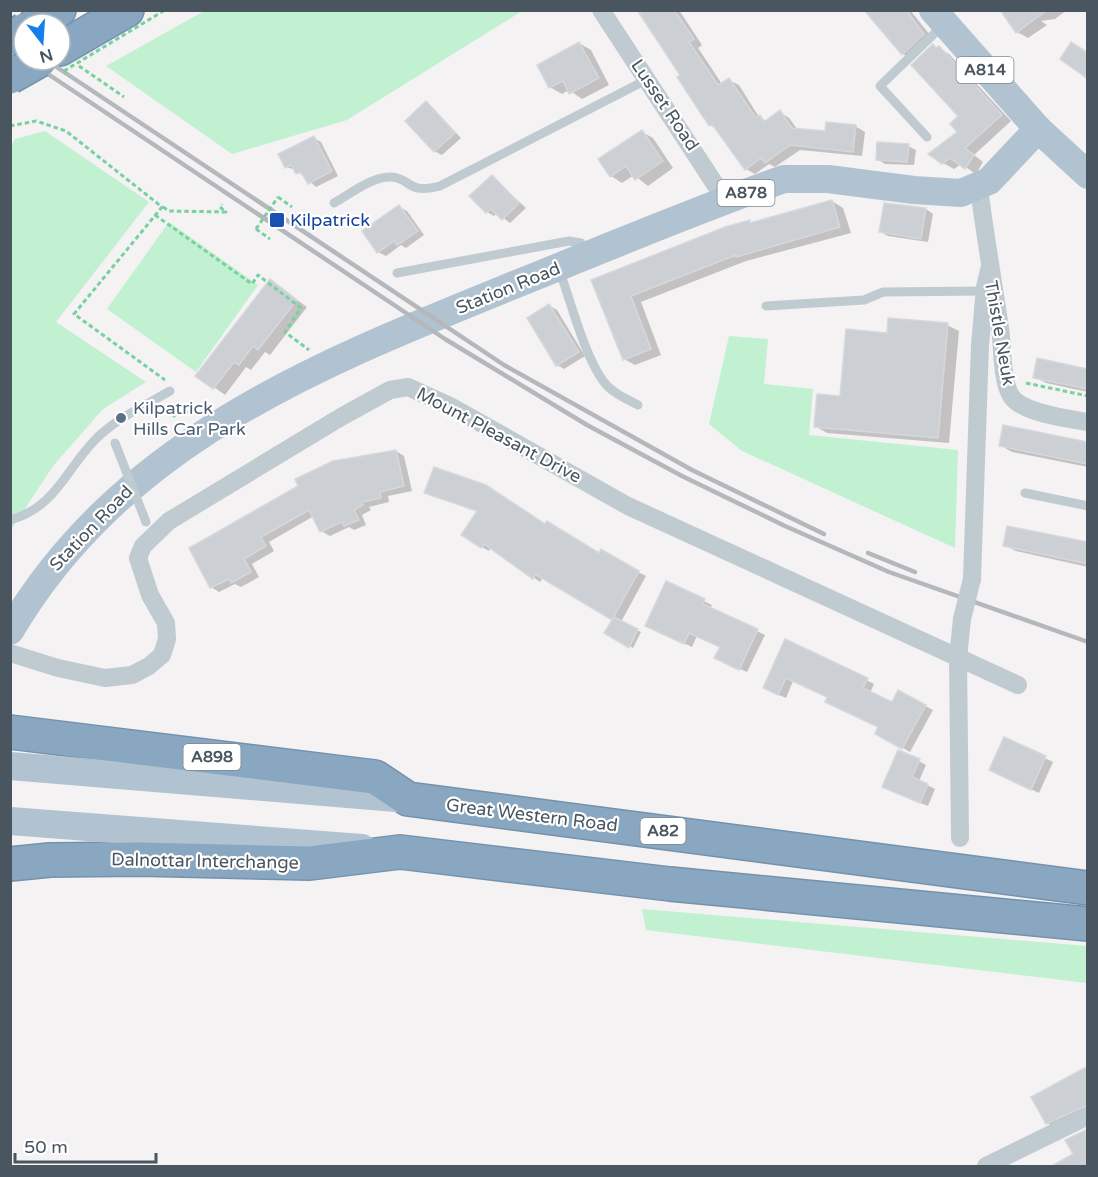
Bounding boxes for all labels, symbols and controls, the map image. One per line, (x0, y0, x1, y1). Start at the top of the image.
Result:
north arrow (12, 12, 72, 72)
text: N (37, 44, 55, 67)
street label: Lusset Road (626, 55, 704, 155)
road number: A814 (956, 57, 1014, 83)
road number: A878 (718, 180, 774, 206)
place label: Kilpatrick (290, 209, 370, 231)
marker: Kilpatrick (268, 211, 286, 229)
street label: Station Road (453, 257, 563, 319)
street label: Thistle Neuk (980, 279, 1020, 387)
street label: Mount Pleasant Drive (413, 382, 585, 488)
place label: Kilpatrick Hills Car Park (133, 397, 246, 440)
marker: Kilpatrick Hills Car Park (114, 411, 128, 425)
street label: Station Road (45, 481, 137, 575)
road number: A898 (184, 744, 240, 770)
street label: Great Western Road (445, 794, 619, 836)
road number: A82 (640, 818, 686, 844)
street label: Dalnottar Interchange (111, 848, 299, 874)
scale bar (15, 1126, 156, 1164)
text: 50 m (24, 1136, 68, 1158)

